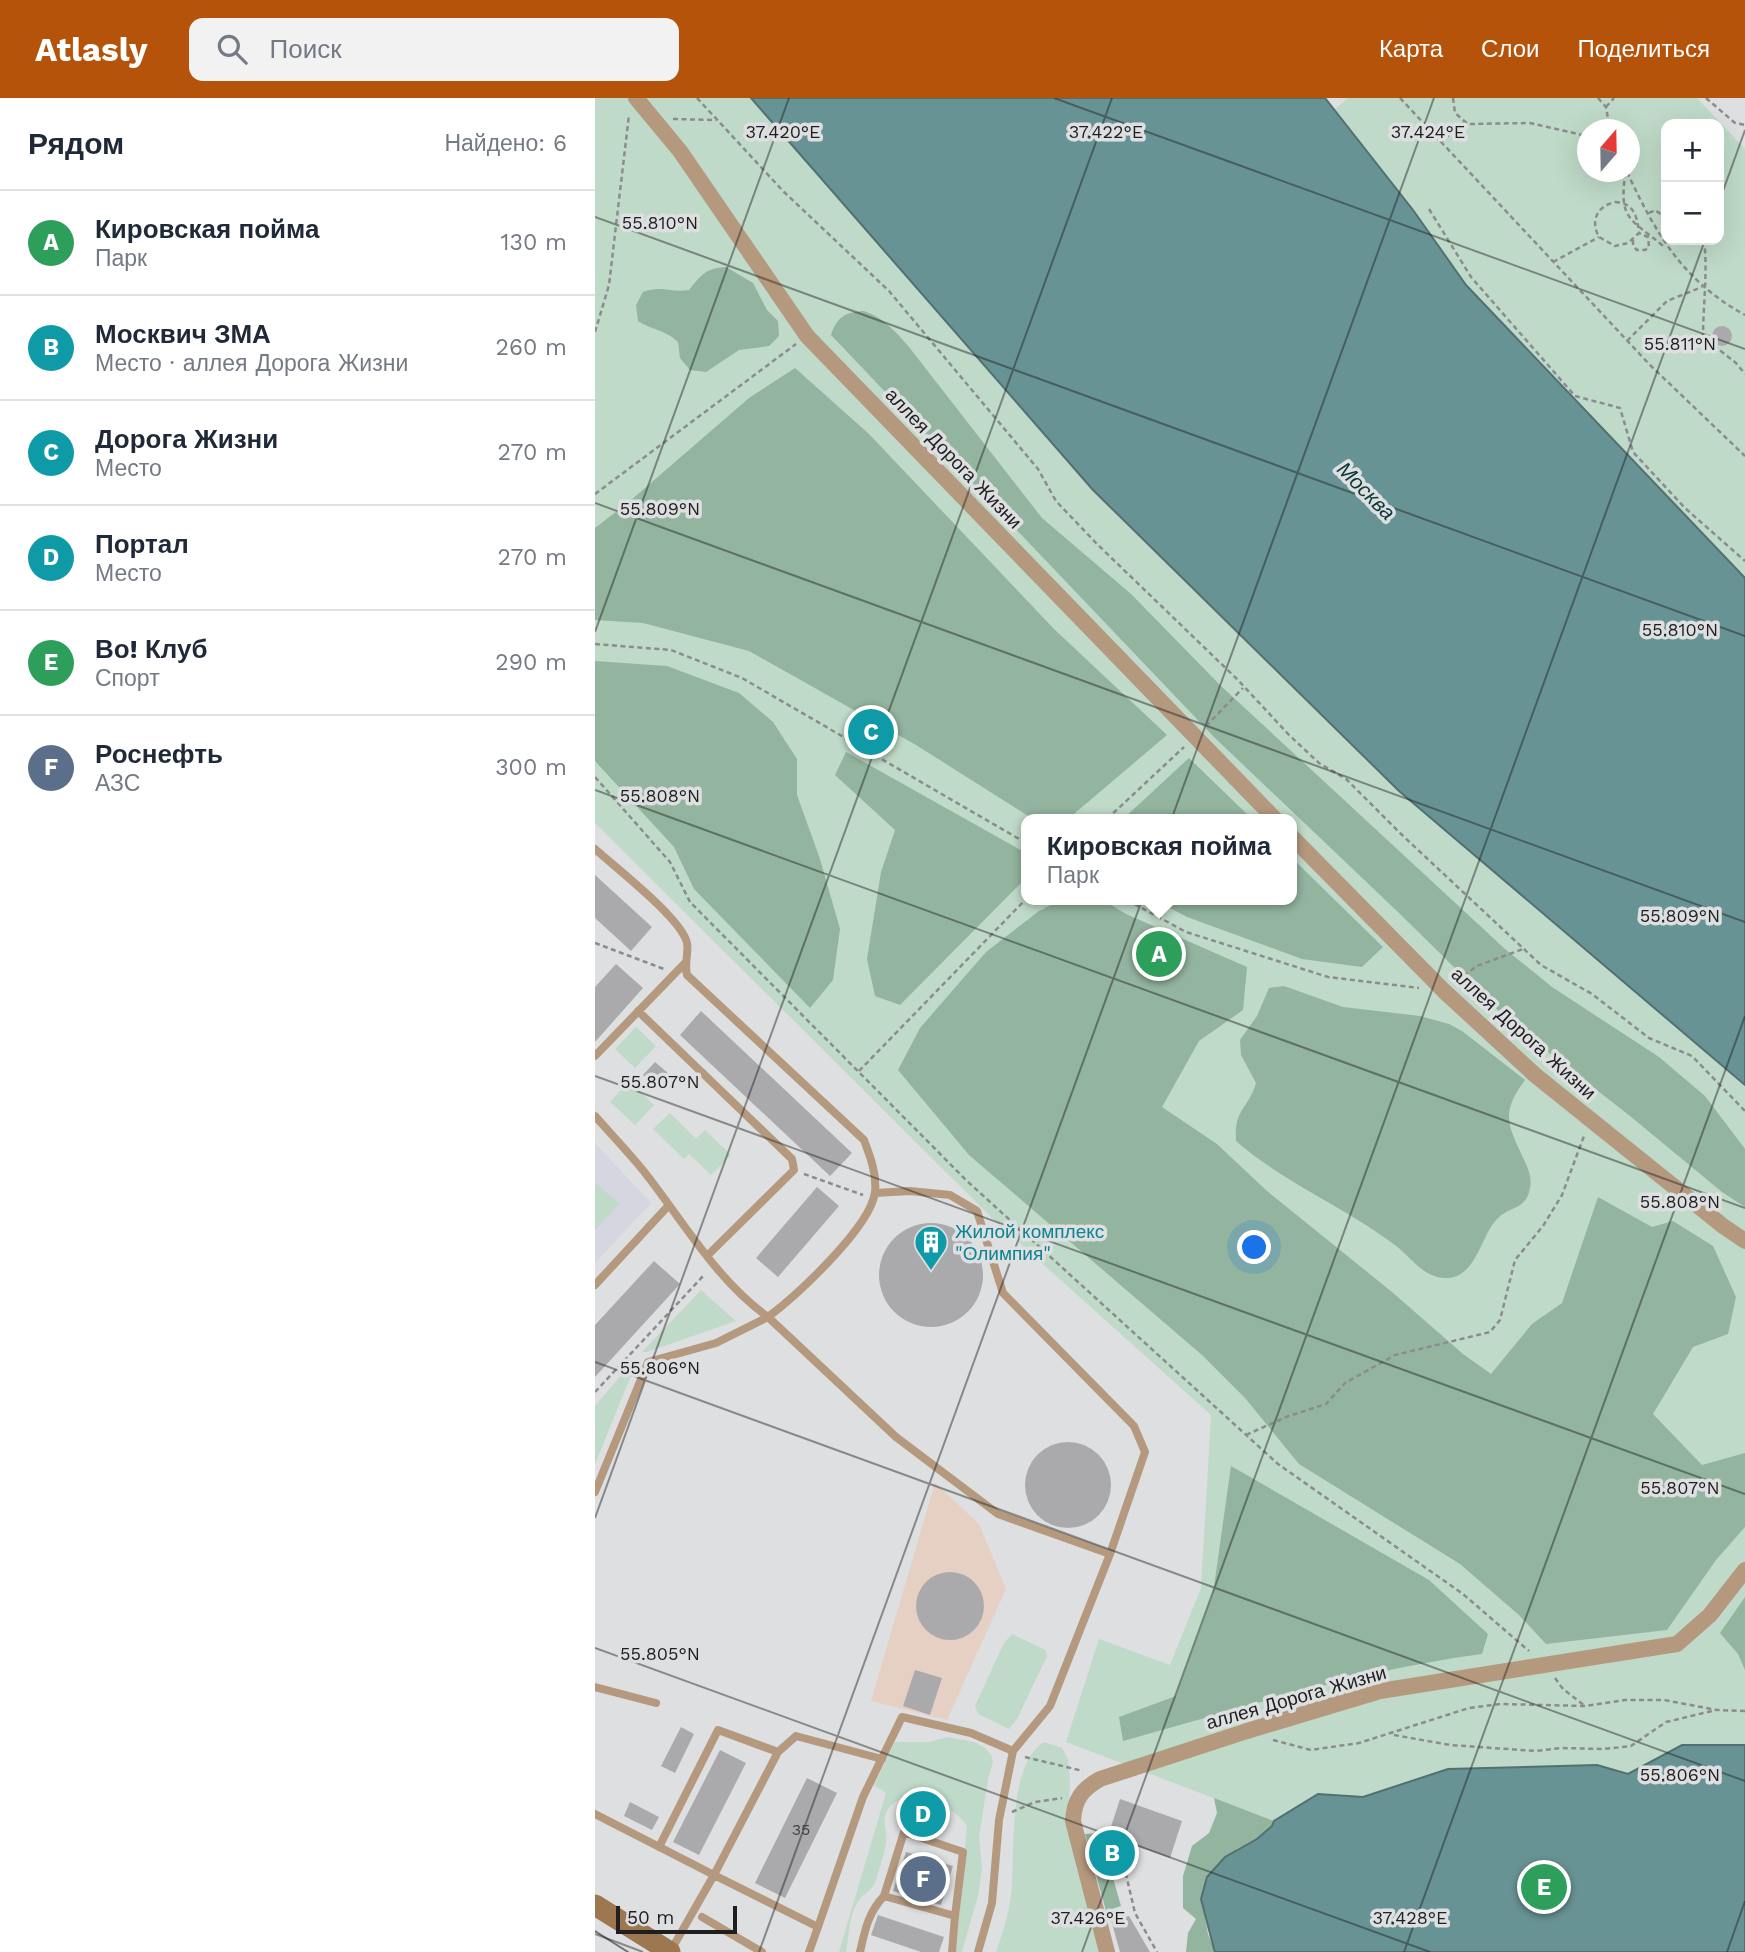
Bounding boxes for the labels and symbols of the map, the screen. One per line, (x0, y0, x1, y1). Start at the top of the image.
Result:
north arrow (1577, 119, 1640, 182)
text: 37.420°E (745, 121, 821, 142)
text: 37.422°E (1069, 121, 1143, 142)
text: 37.424°E (1391, 121, 1465, 142)
text: 55.810°N (622, 212, 698, 233)
text: 55.811°N (1644, 333, 1716, 354)
street label: аллея Дорога Жизни (881, 383, 1027, 533)
water label: Москва (1332, 456, 1401, 525)
text: 55.809°N (620, 498, 700, 519)
text: 55.810°N (1642, 619, 1718, 640)
pin: C (848, 706, 894, 758)
text: 55.808°N (620, 785, 700, 806)
text: 55.809°N (1640, 905, 1720, 926)
pin: A (1136, 928, 1182, 980)
street label: аллея Дорога Жизни (1447, 962, 1601, 1104)
text: 55.807°N (620, 1071, 700, 1092)
text: 55.808°N (1640, 1191, 1720, 1212)
place label: Жилой комплекс "Олимпия" (955, 1220, 1104, 1265)
building icon: Жилой комплекс "Олимпия" (912, 1223, 950, 1272)
your location (1237, 1230, 1271, 1264)
text: 55.806°N (620, 1357, 700, 1378)
text: 55.807°N (1640, 1477, 1720, 1498)
text: 55.805°N (620, 1643, 700, 1664)
street label: аллея Дорога Жизни (1203, 1661, 1389, 1734)
text: 55.806°N (1640, 1764, 1720, 1785)
pin: D (900, 1788, 946, 1840)
house number: 35 (792, 1820, 810, 1839)
pin: B (1089, 1827, 1135, 1879)
pin: F (900, 1853, 946, 1905)
pin: E (1521, 1861, 1567, 1913)
scale bar (616, 1903, 737, 1935)
text: 37.426°E (1051, 1907, 1125, 1928)
text: 37.428°E (1372, 1907, 1448, 1928)

